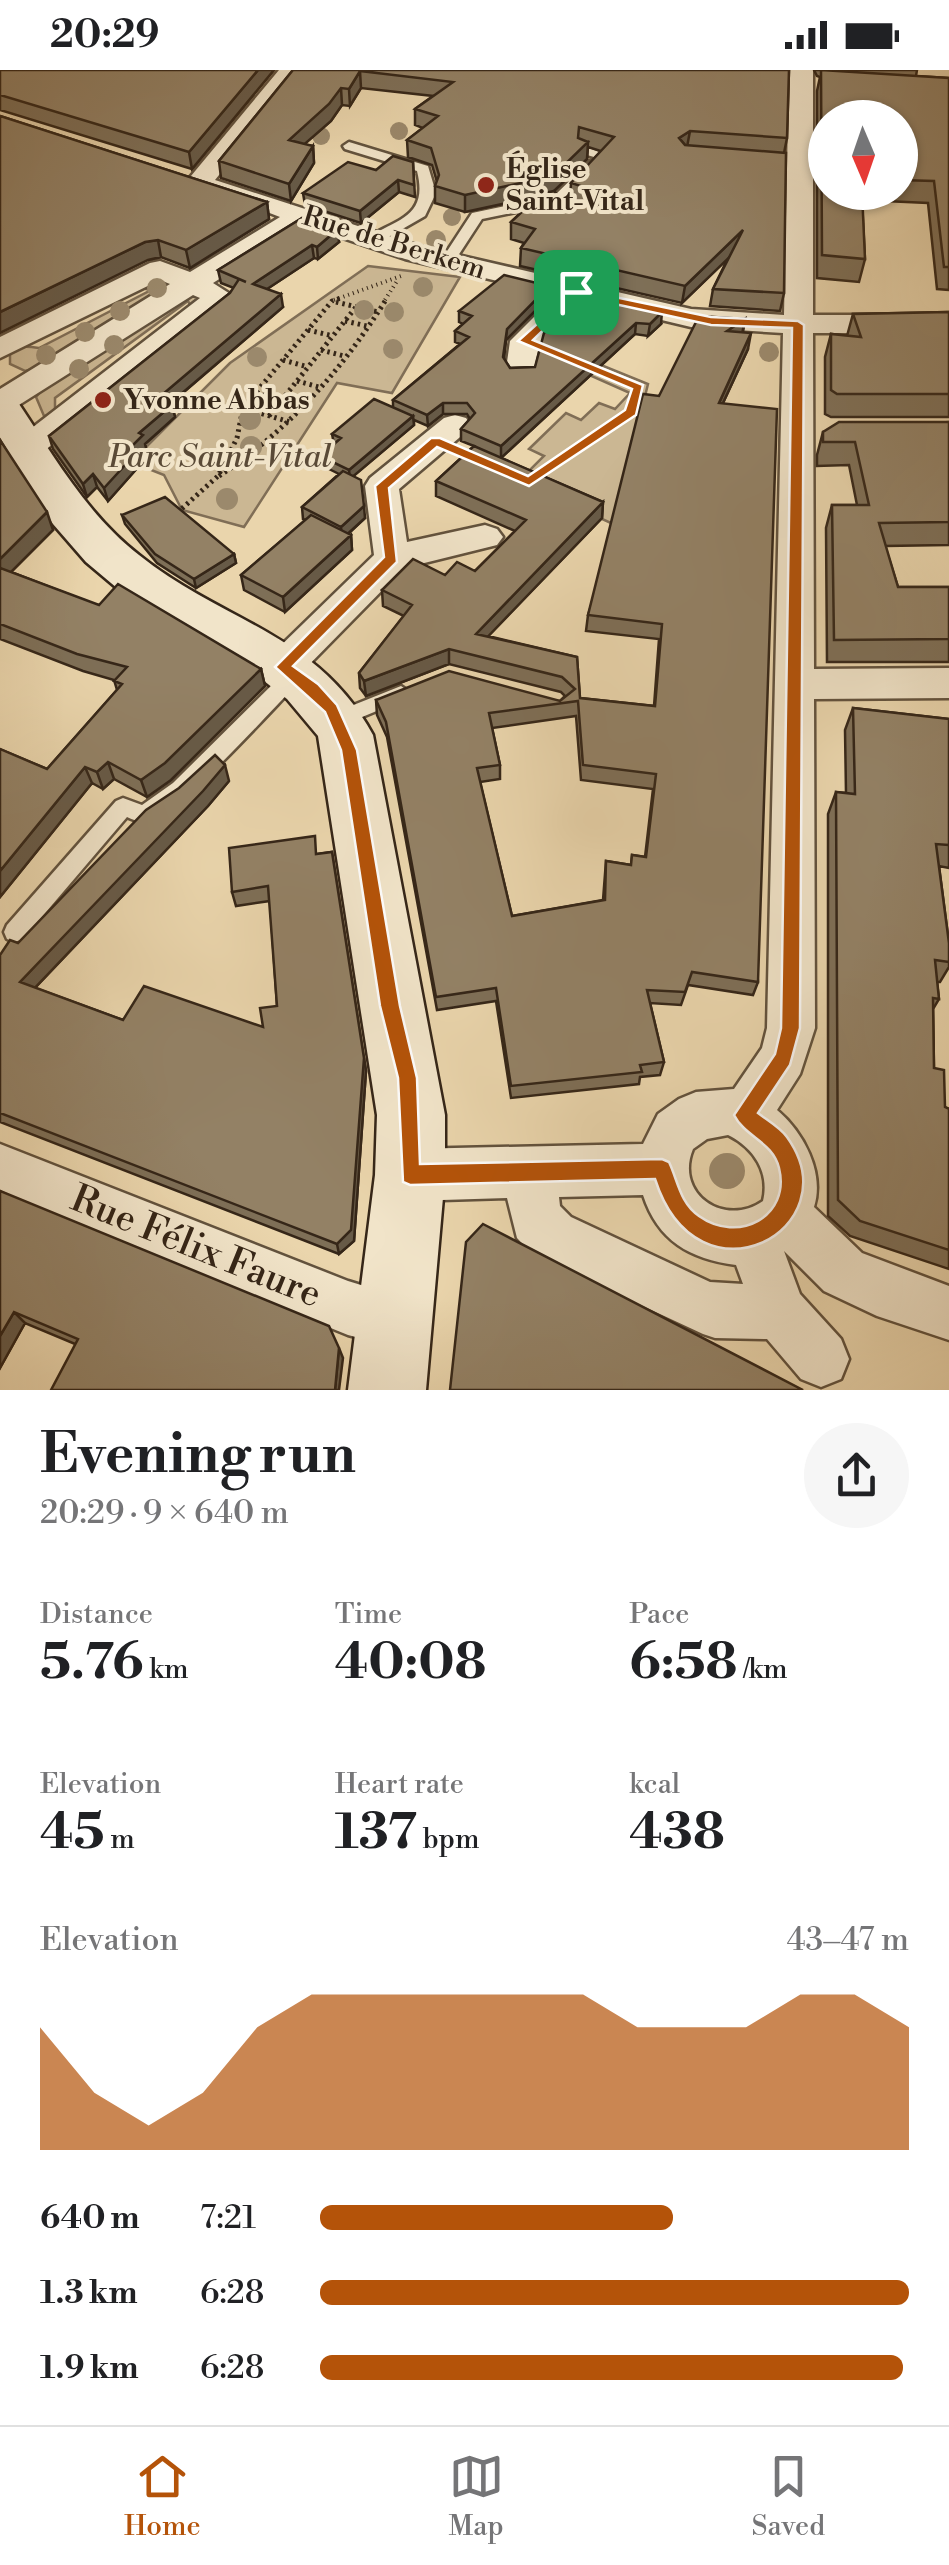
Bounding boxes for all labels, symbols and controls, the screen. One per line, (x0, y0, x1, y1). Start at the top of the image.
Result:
text: 20:29 (50, 12, 159, 59)
north arrow (808, 100, 918, 210)
map controls (808, 100, 918, 210)
place label: Église Saint-Vital (506, 150, 644, 219)
marker: Église Saint-Vital (475, 174, 497, 196)
street label: Rue de Berkem (298, 199, 490, 287)
pin (534, 250, 619, 335)
icon: arrive (549, 265, 604, 320)
place label: Yvonne Abbas (123, 383, 310, 418)
marker: Yvonne Abbas (92, 389, 114, 411)
park label: Parc Saint-Vital (107, 437, 332, 477)
street label: Rue Félix Faure (64, 1175, 328, 1319)
text: Evening run (40, 1421, 356, 1490)
button: share (804, 1423, 909, 1528)
text: 20:29 · 9 × 640 m (40, 1493, 289, 1533)
text: Distance (40, 1597, 153, 1632)
text: Time (335, 1597, 402, 1632)
text: Pace (629, 1597, 689, 1632)
text: 5.76 (40, 1632, 144, 1694)
text: 40:08 (335, 1632, 486, 1694)
text: 6:58 (629, 1632, 737, 1694)
text: km (144, 1652, 188, 1687)
text: /km (737, 1652, 788, 1687)
text: Elevation (40, 1767, 161, 1802)
text: Heart rate (335, 1767, 464, 1802)
text: kcal (629, 1767, 680, 1802)
text: 45 (40, 1802, 105, 1864)
text: 137 (335, 1802, 417, 1864)
text: 438 (629, 1802, 725, 1864)
text: m (105, 1822, 135, 1857)
text: bpm (417, 1822, 480, 1857)
text: Elevation (40, 1920, 179, 1960)
text: 43–47 m (787, 1920, 909, 1960)
text: 640 m (40, 2198, 140, 2238)
text: 7:21 (200, 2198, 256, 2238)
text: 1.3 km (40, 2273, 138, 2313)
text: 6:28 (200, 2273, 264, 2313)
text: 1.9 km (40, 2348, 139, 2388)
text: 6:28 (200, 2348, 264, 2388)
tab: Home (124, 2449, 201, 2544)
tab: Map (449, 2449, 504, 2544)
tab: Saved (752, 2449, 825, 2544)

